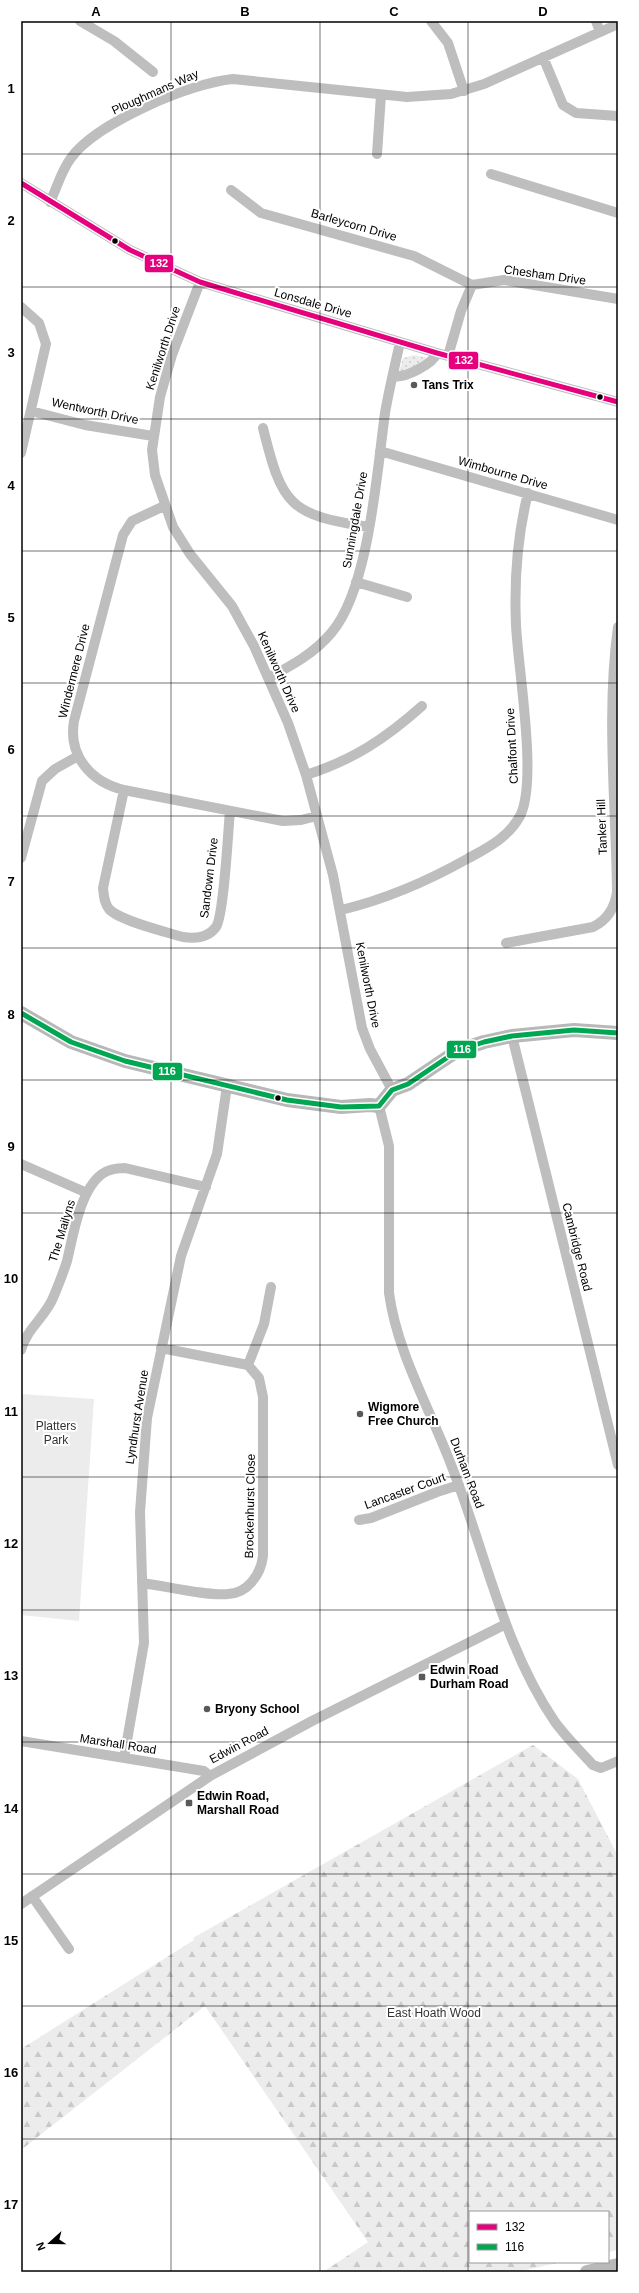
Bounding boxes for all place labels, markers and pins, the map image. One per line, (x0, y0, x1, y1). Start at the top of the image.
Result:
unlabelled marker (110, 236, 120, 246)
place label: Tans Trix (422, 378, 474, 392)
marker: Tans Trix (409, 380, 419, 390)
unlabelled marker (595, 392, 605, 402)
unlabelled marker (273, 1093, 283, 1103)
place label: Wigmore Free Church (368, 1400, 439, 1428)
marker: Wigmore Free Church (355, 1409, 365, 1419)
place label: Edwin Road Durham Road (430, 1663, 509, 1691)
marker: Edwin Road Durham Road (417, 1672, 427, 1682)
place label: Bryony School (215, 1702, 300, 1716)
marker: Bryony School (202, 1704, 212, 1714)
place label: Edwin Road, Marshall Road (197, 1789, 279, 1817)
marker: Edwin Road, Marshall Road (184, 1798, 194, 1808)

